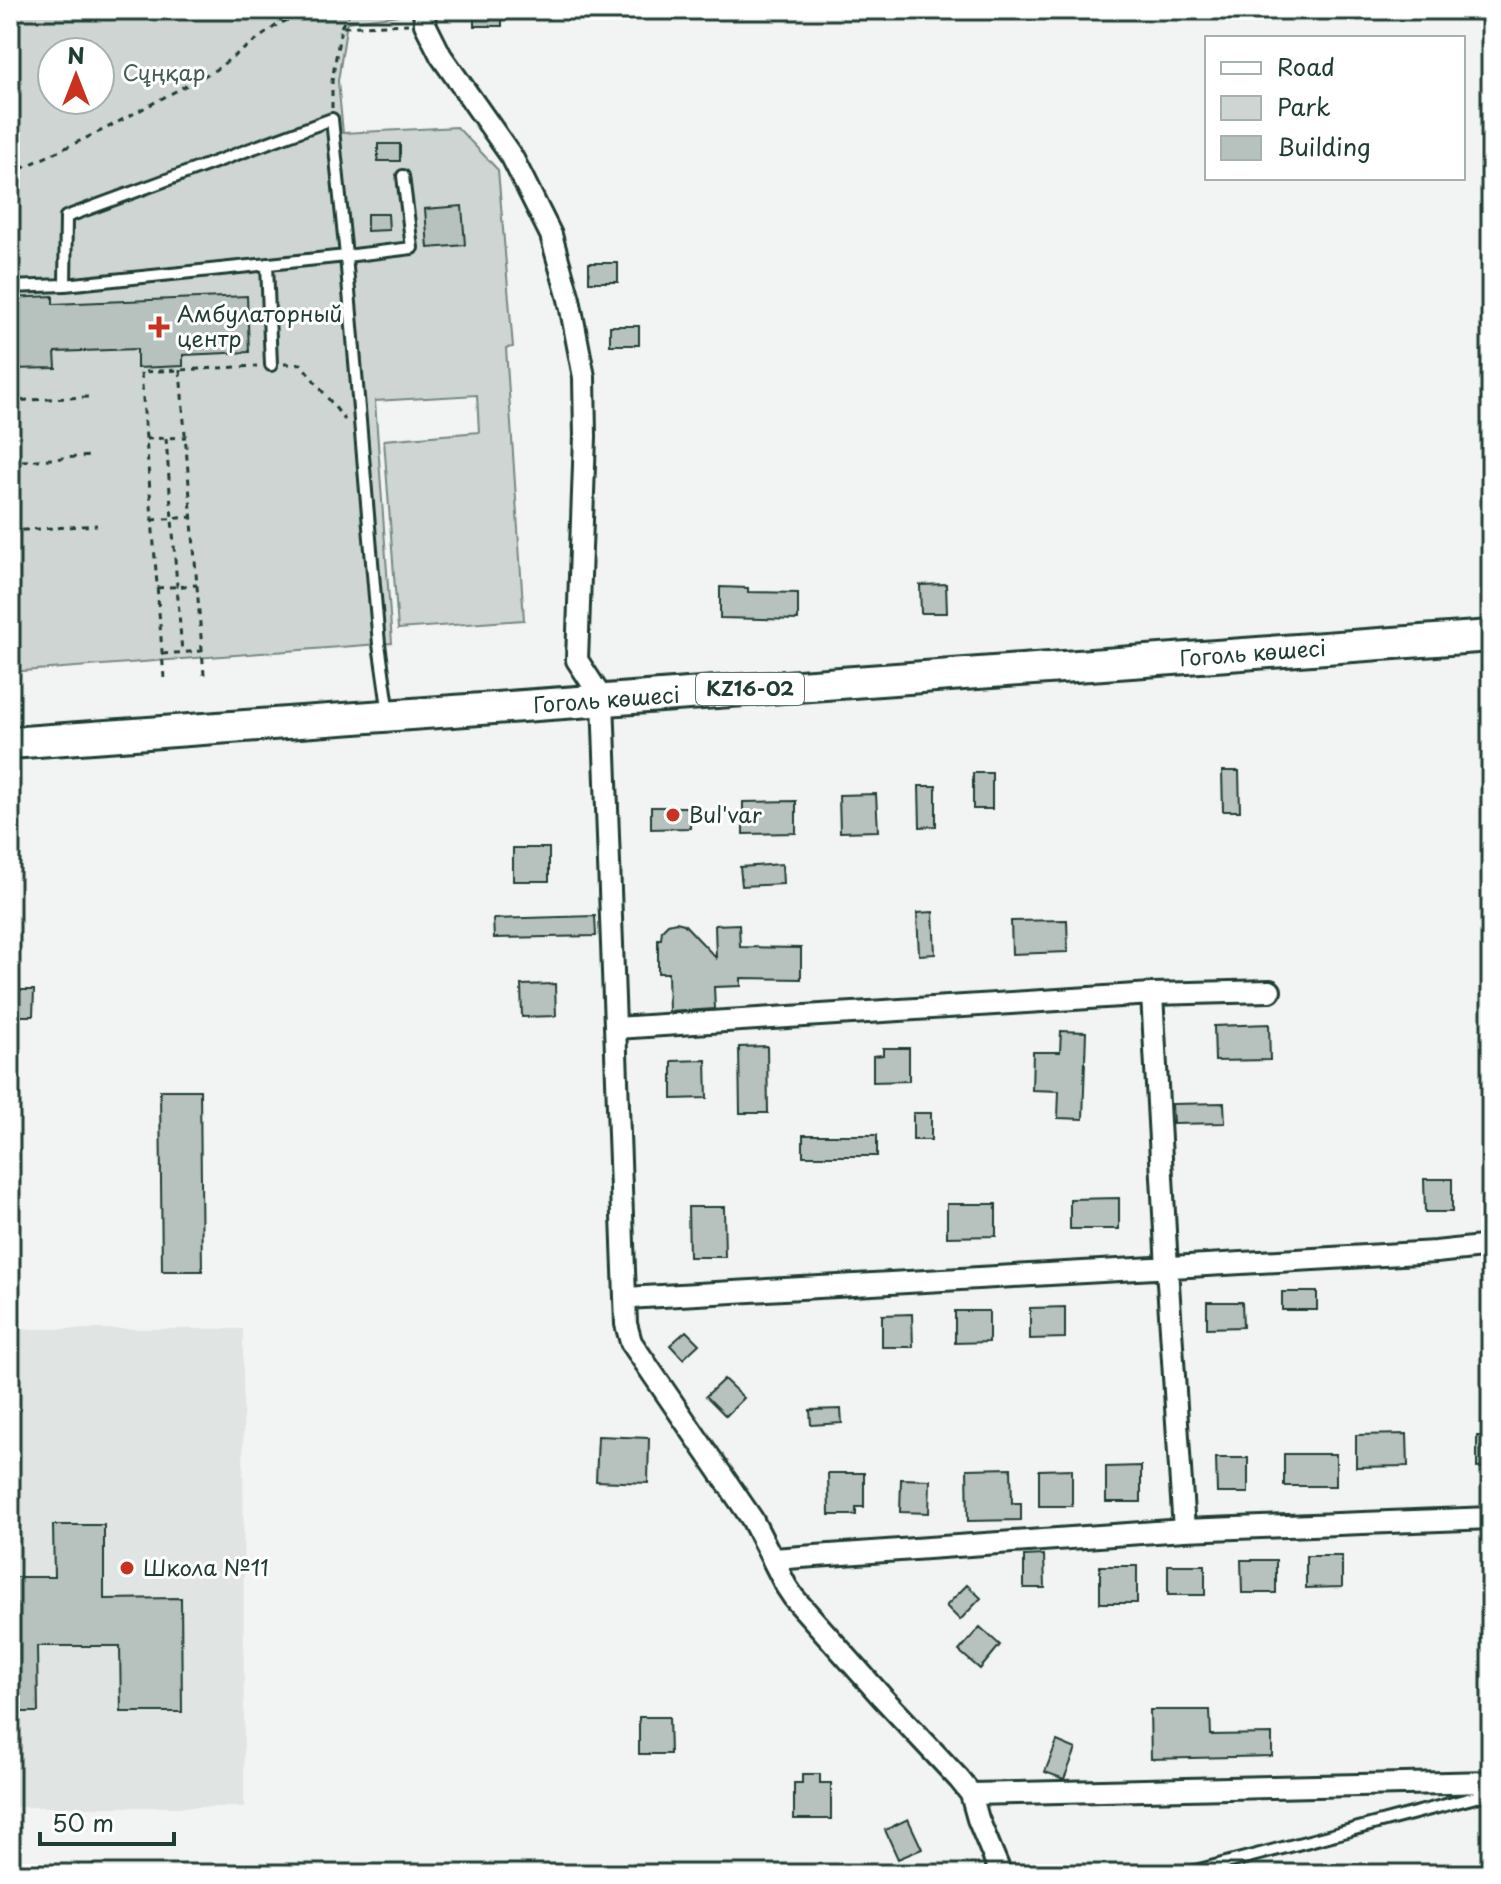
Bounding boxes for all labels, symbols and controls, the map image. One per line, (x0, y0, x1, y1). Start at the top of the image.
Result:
north arrow (36, 36, 116, 116)
legend (1205, 36, 1465, 180)
text: N (67, 38, 85, 71)
text: Road (1277, 48, 1335, 84)
park label: Сұңқар (122, 55, 206, 88)
text: Park (1277, 88, 1331, 124)
text: Building (1277, 128, 1371, 164)
place label: Амбулаторный центр (177, 296, 342, 354)
marker: Амбулаторный центр (148, 316, 170, 338)
street label: Гоголь көшесі (1178, 630, 1327, 673)
road number: KZ16-02 (696, 673, 804, 705)
street label: Гоголь көшесі (532, 677, 681, 720)
place label: Bul'var (689, 797, 762, 830)
marker: Bul'var (664, 806, 682, 824)
place label: Школа №11 (143, 1550, 269, 1583)
marker: Школа №11 (118, 1559, 136, 1577)
scale bar (40, 1796, 174, 1846)
text: 50 m (52, 1804, 114, 1840)

